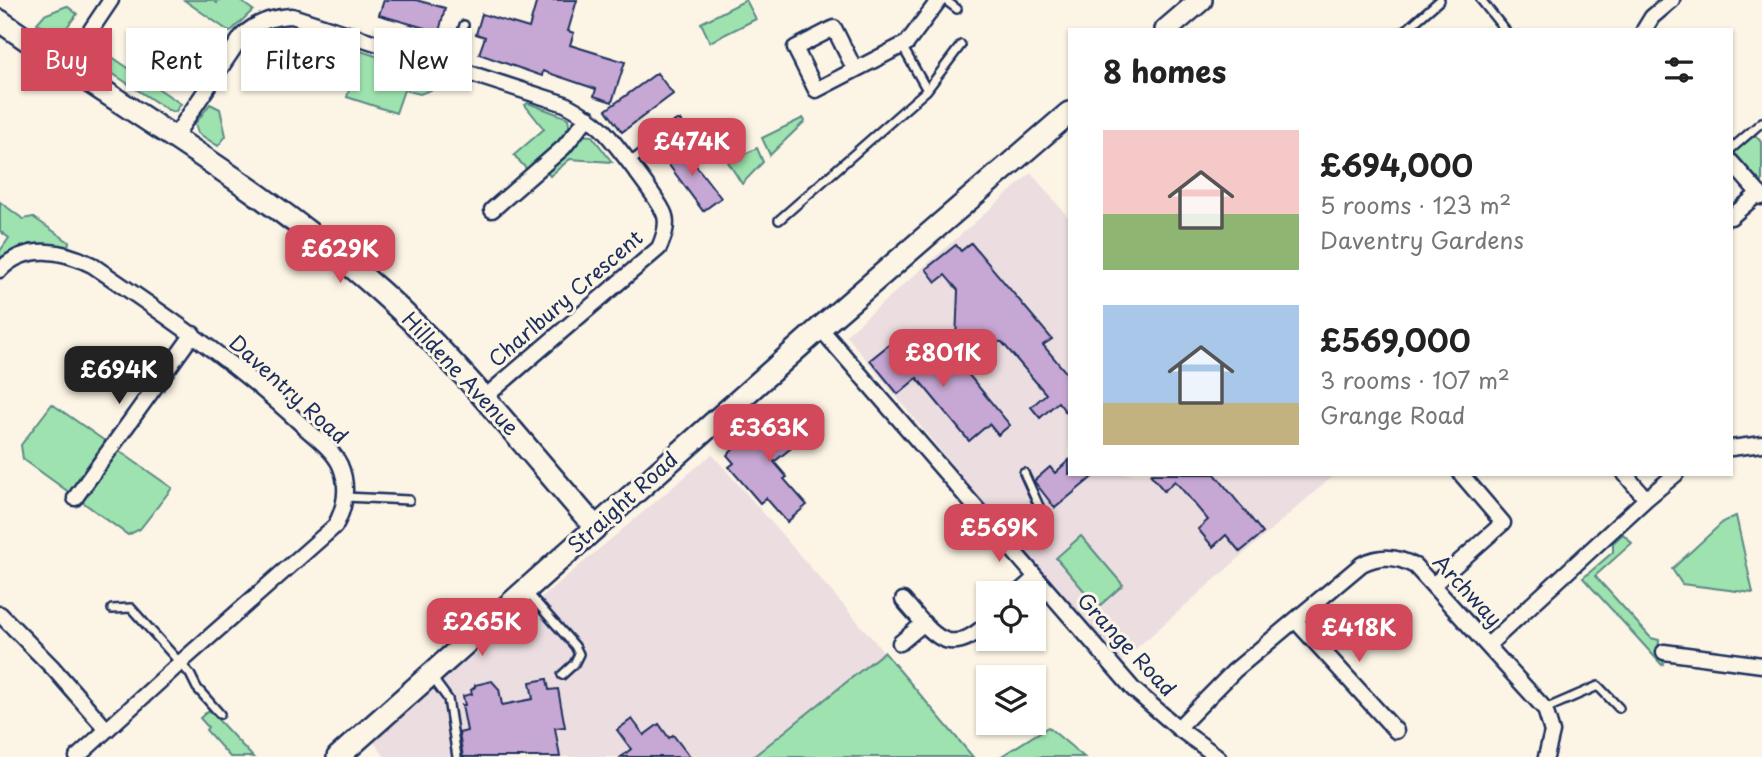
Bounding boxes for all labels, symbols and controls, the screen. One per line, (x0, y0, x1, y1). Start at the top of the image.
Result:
chip: Buy (21, 28, 112, 91)
chip: Rent (126, 28, 227, 91)
chip: Filters (241, 28, 360, 91)
chip: New (374, 28, 472, 91)
text: 8 homes (1103, 48, 1226, 93)
icon: filters (1660, 51, 1698, 89)
pin: £474K (643, 118, 741, 178)
text: £474K (654, 123, 730, 158)
text: £694,000 (1320, 142, 1473, 187)
icon: home (1159, 158, 1243, 242)
text: 5 rooms · 123 m² (1320, 187, 1511, 222)
street label: Charlbury Crescent (480, 221, 649, 374)
text: Daventry Gardens (1320, 222, 1524, 257)
pin: £629K (291, 226, 389, 285)
text: £629K (301, 230, 379, 265)
street label: Hilldene Avenue (395, 303, 527, 442)
text: £569,000 (1320, 317, 1471, 362)
street label: Daventry Road (223, 326, 356, 451)
pin: £801K (894, 330, 992, 389)
icon: home (1159, 333, 1243, 417)
text: £801K (905, 334, 981, 369)
pin: £694K (70, 346, 168, 406)
text: £694K (80, 351, 158, 386)
text: 3 rooms · 107 m² (1320, 362, 1510, 397)
text: Grange Road (1320, 397, 1465, 432)
pin: £363K (720, 405, 818, 464)
text: £363K (729, 409, 809, 444)
street label: Straight Road (559, 443, 684, 560)
pin: £569K (950, 504, 1048, 564)
text: £569K (960, 509, 1038, 544)
street label: Archway (1426, 546, 1511, 633)
map controls (976, 581, 1046, 735)
button: locate (976, 581, 1046, 651)
street label: Grange Road (1071, 584, 1184, 703)
pin: £265K (433, 598, 531, 658)
text: £265K (443, 603, 521, 638)
pin: £418K (1310, 604, 1408, 664)
text: £418K (1322, 609, 1396, 644)
button: layers (976, 665, 1046, 735)

